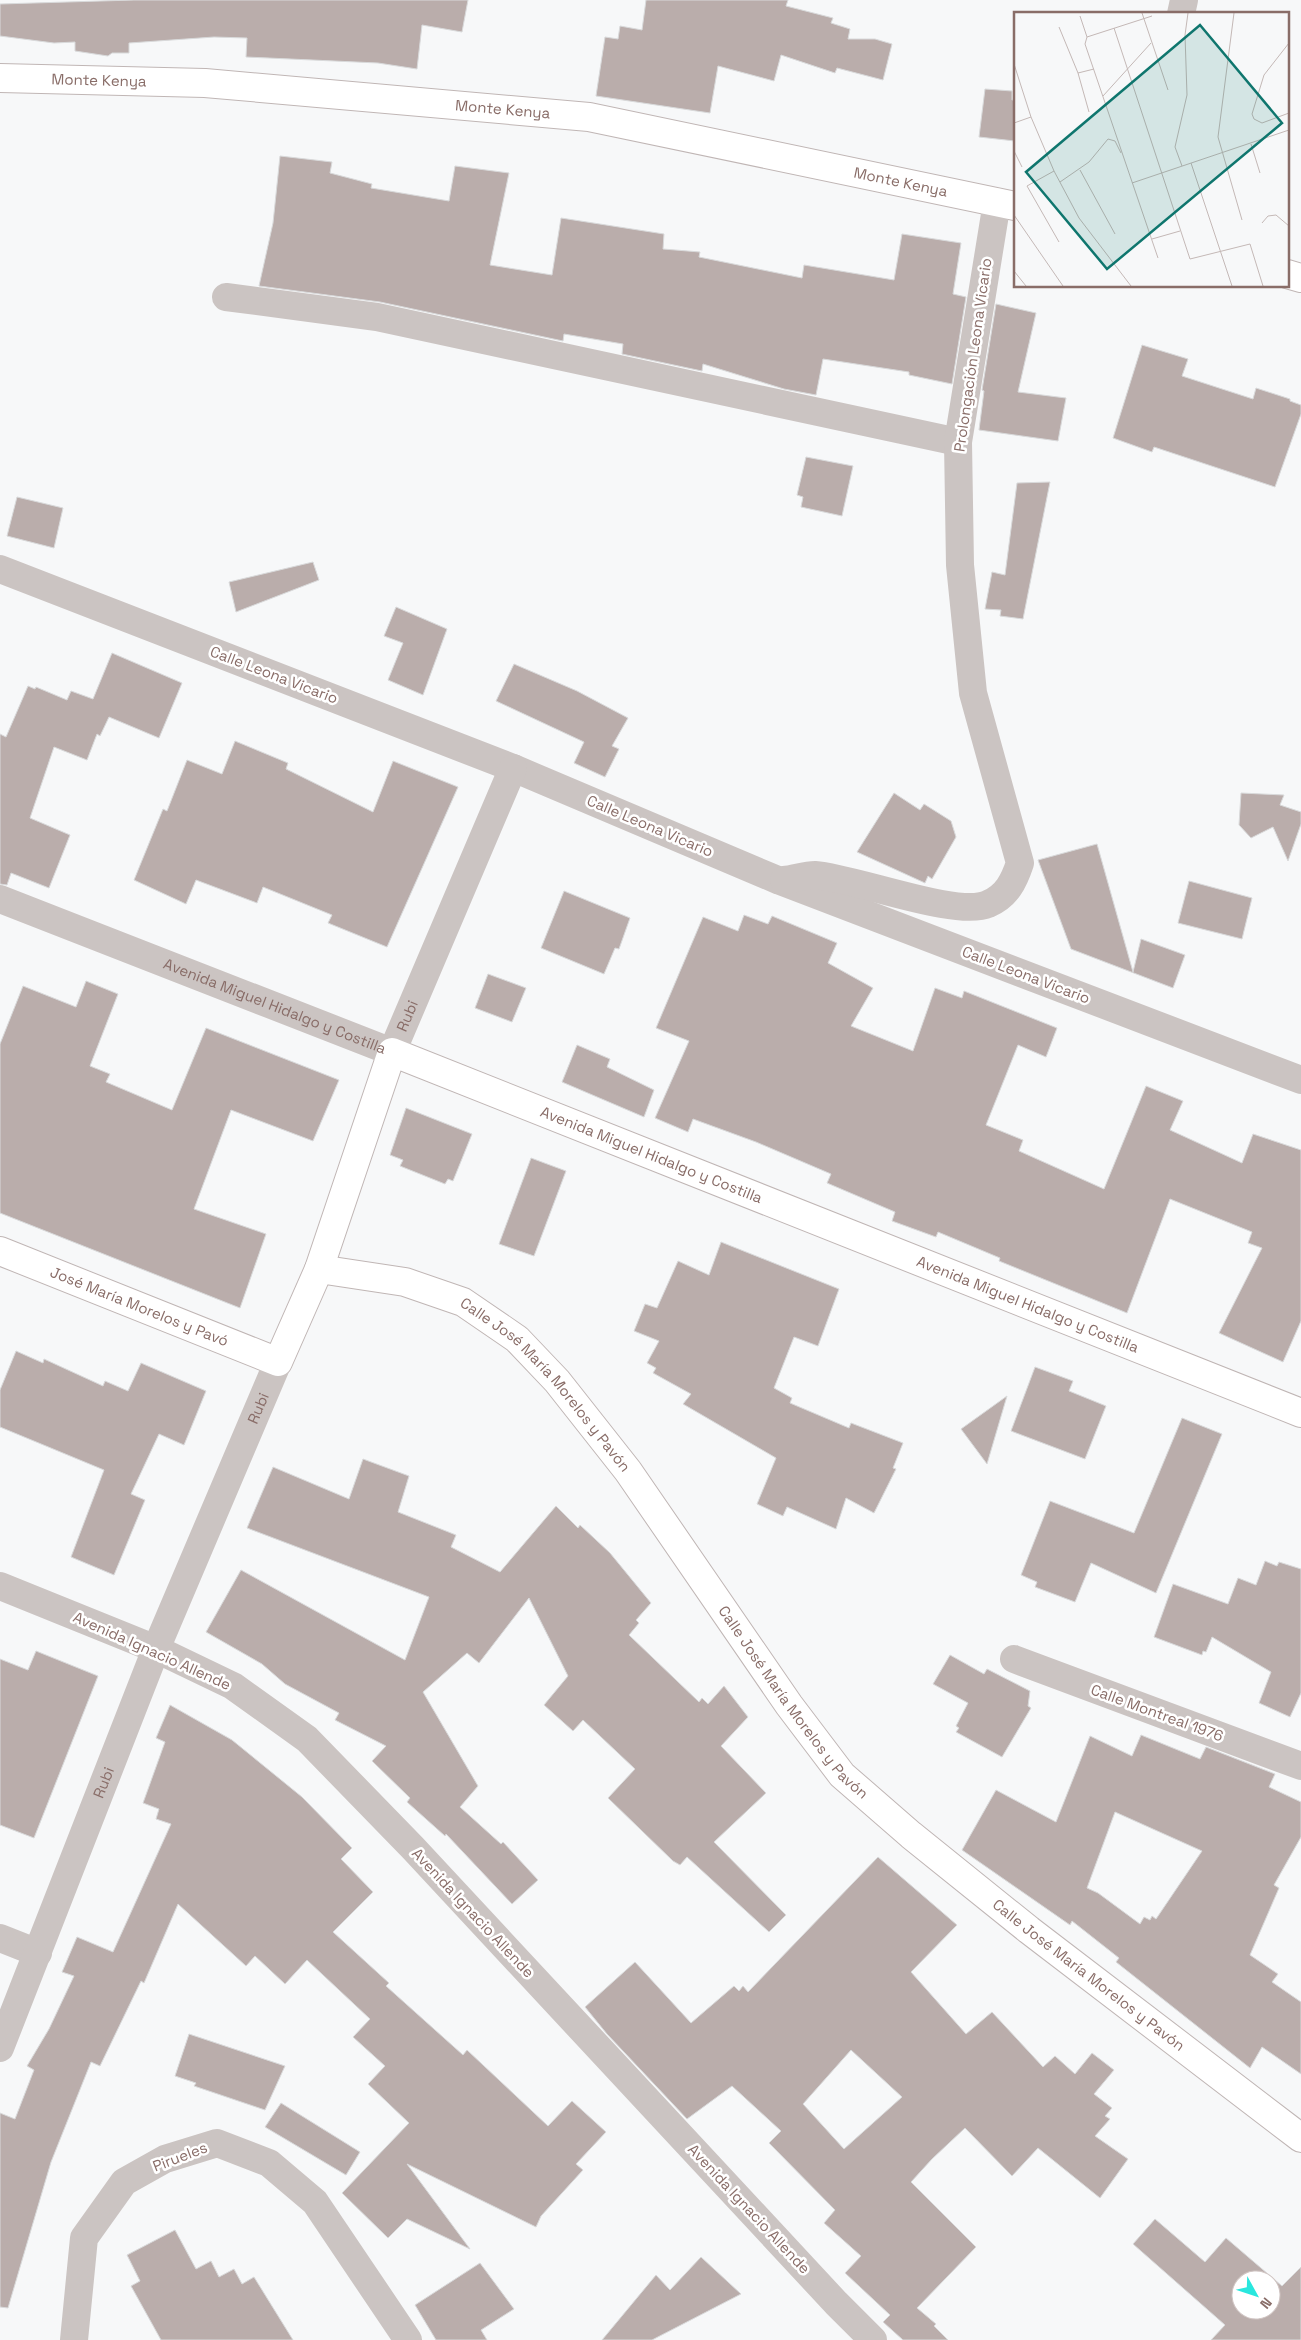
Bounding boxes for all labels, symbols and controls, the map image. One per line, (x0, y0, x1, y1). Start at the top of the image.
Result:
inset map (1014, 12, 1288, 288)
street label: Monte Kenya (51, 69, 147, 91)
street label: Monte Kenya (455, 95, 551, 123)
street label: Monte Kenya (852, 163, 950, 201)
street label: Prolongación Leona Vicario (949, 257, 996, 453)
street label: Calle Leona Vicario (208, 641, 341, 708)
street label: Calle Leona Vicario (584, 790, 716, 861)
street label: Calle Leona Vicario (960, 941, 1093, 1008)
street label: Avenida Miguel Hidalgo y Costilla (161, 954, 389, 1058)
street label: Rubi (392, 997, 422, 1034)
street label: Avenida Miguel Hidalgo y Costilla (538, 1102, 766, 1207)
street label: Avenida Miguel Hidalgo y Costilla (914, 1251, 1142, 1357)
street label: José María Morelos y Pavó (48, 1262, 231, 1350)
street label: Calle José María Morelos y Pavón (457, 1293, 635, 1475)
street label: Rubi (243, 1390, 273, 1427)
street label: Calle José María Morelos y Pavón (714, 1602, 873, 1803)
street label: Avenida Ignacio Allende (70, 1607, 234, 1694)
street label: Calle Montreal 1976 (1088, 1680, 1226, 1745)
street label: Rubi (89, 1764, 118, 1801)
street label: Avenida Ignacio Allende (408, 1844, 539, 1982)
street label: Calle José María Morelos y Pavón (989, 1894, 1189, 2055)
street label: Pirueles (150, 2137, 210, 2176)
street label: Avenida Ignacio Allende (684, 2140, 815, 2278)
north arrow (1231, 2270, 1281, 2320)
text: N (1256, 2294, 1276, 2313)

